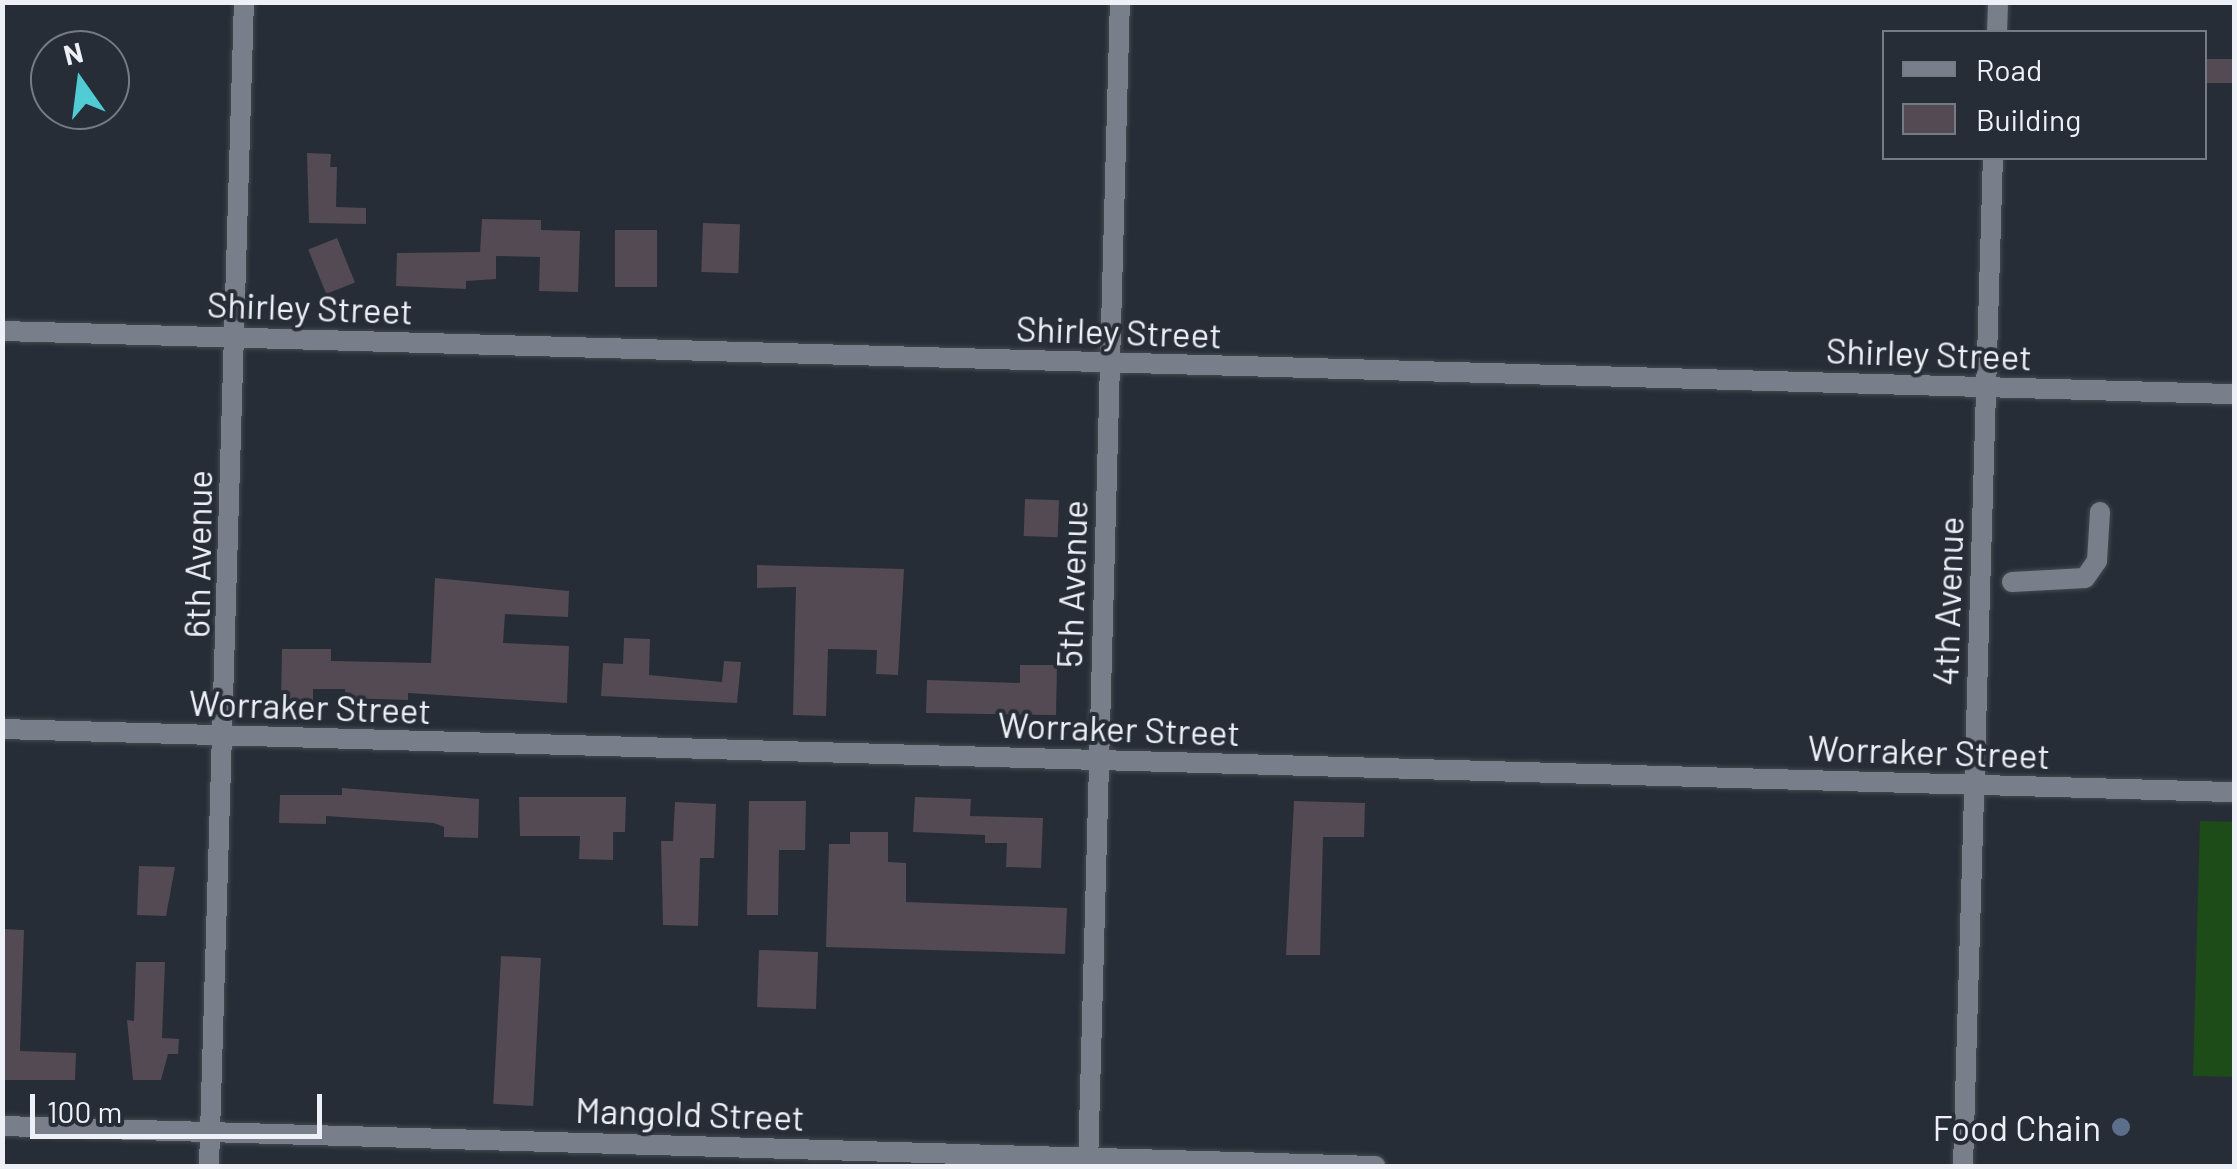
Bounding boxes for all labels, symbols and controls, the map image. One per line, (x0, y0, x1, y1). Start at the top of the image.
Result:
north arrow (30, 30, 130, 130)
legend (1882, 30, 2207, 160)
text: N (60, 34, 86, 72)
text: Road (1976, 51, 2042, 87)
text: Building (1976, 101, 2081, 137)
street label: Shirley Street (206, 282, 414, 332)
street label: Shirley Street (1015, 306, 1223, 356)
street label: Shirley Street (1825, 328, 2033, 378)
street label: 6th Avenue (175, 470, 219, 638)
street label: 5th Avenue (1047, 499, 1095, 669)
street label: 4th Avenue (1923, 516, 1971, 686)
street label: Worraker Street (188, 681, 432, 731)
street label: Worraker Street (997, 703, 1241, 753)
street label: Worraker Street (1807, 726, 2051, 776)
scale bar (35, 1074, 328, 1136)
street label: Mangold Street (575, 1088, 805, 1138)
text: 100 m (47, 1093, 122, 1129)
place label: Food Chain (1932, 1106, 2101, 1148)
marker: Food Chain (2110, 1116, 2132, 1138)

